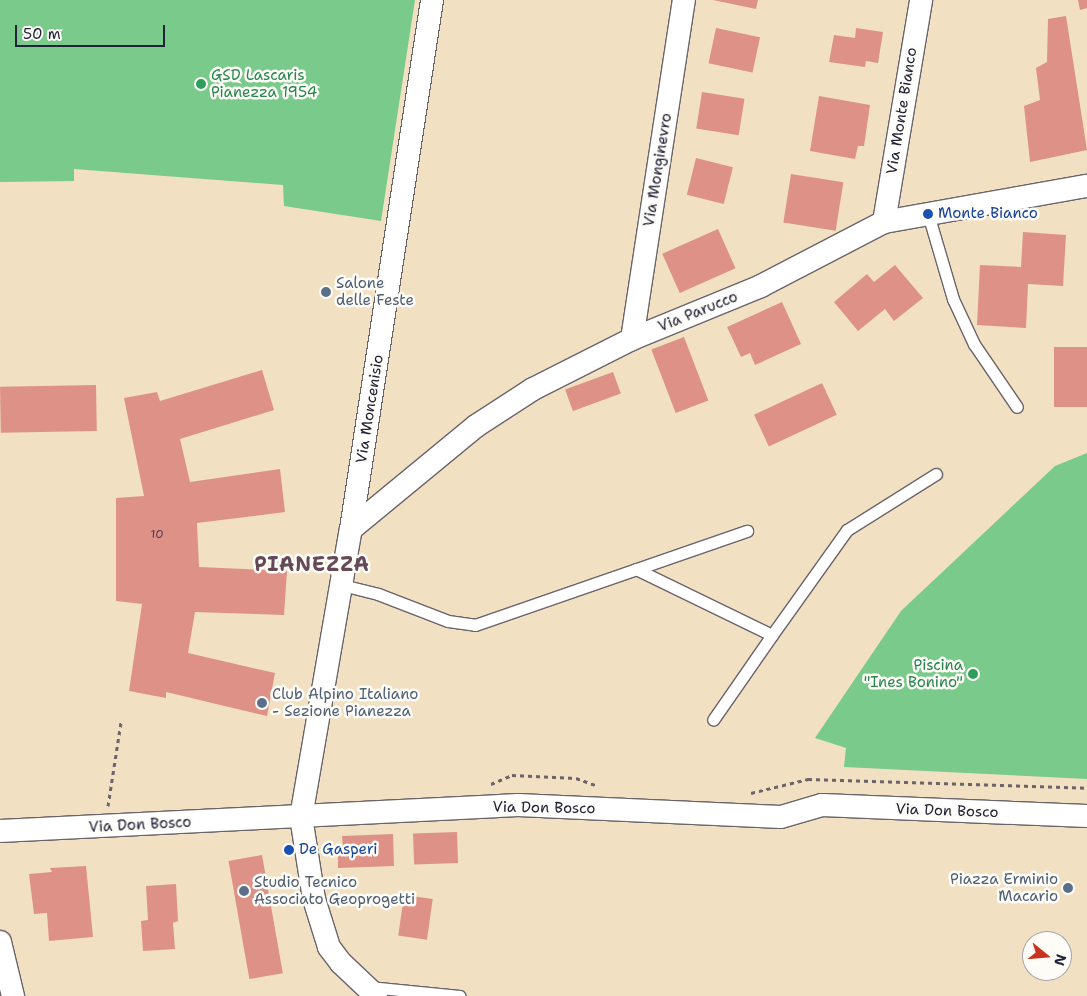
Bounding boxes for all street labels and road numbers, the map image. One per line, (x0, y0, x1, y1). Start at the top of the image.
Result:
street label: Via Monte Bianco (883, 46, 921, 176)
street label: Via Monginevro (640, 112, 676, 228)
street label: Via Parucco (655, 288, 741, 336)
street label: Via Moncenisio (353, 353, 387, 465)
street label: Via Don Bosco (492, 798, 596, 818)
street label: Via Don Bosco (895, 800, 999, 822)
street label: Via Don Bosco (88, 813, 192, 837)

